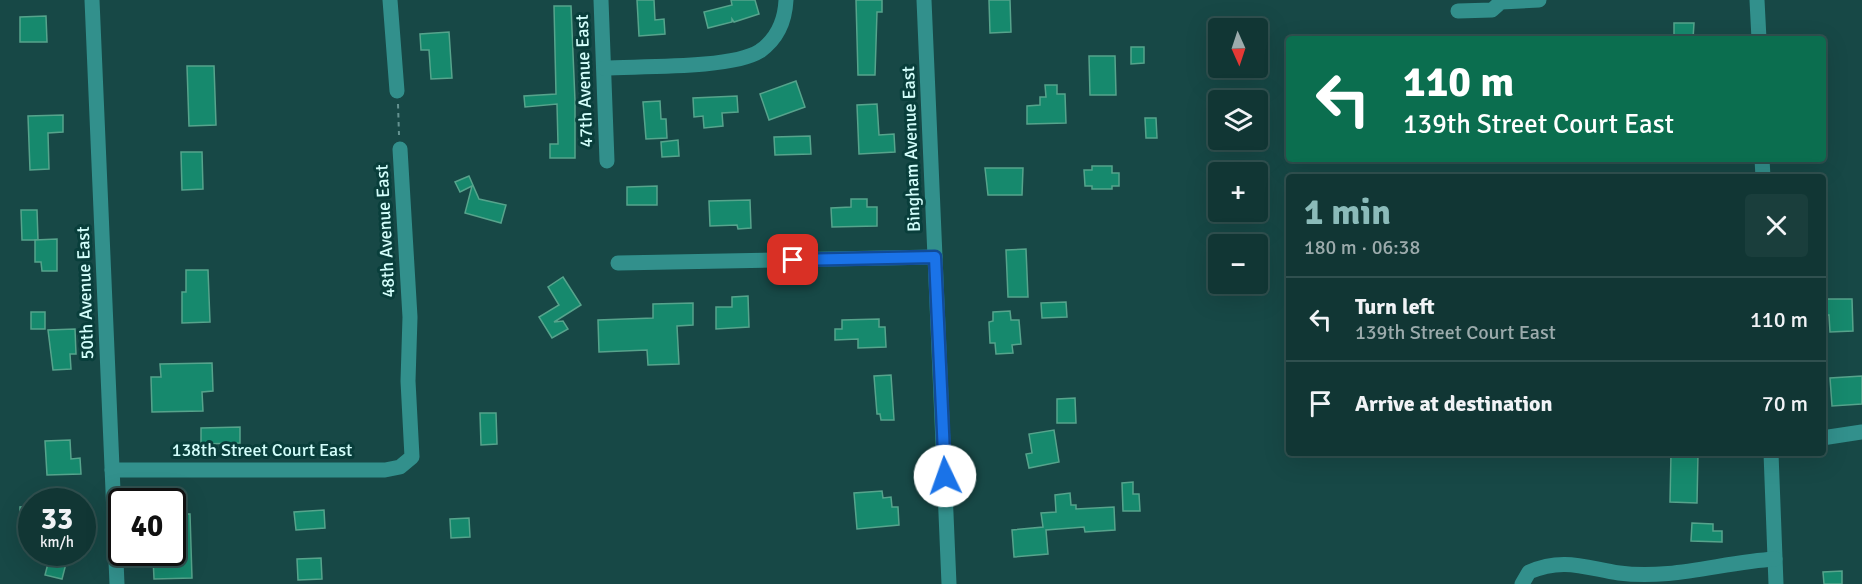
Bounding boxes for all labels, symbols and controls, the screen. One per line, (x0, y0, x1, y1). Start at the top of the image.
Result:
street label: 47th Avenue East (571, 14, 597, 148)
north arrow (1208, 18, 1268, 78)
map controls (1208, 18, 1268, 294)
text: 110 m (1403, 57, 1514, 108)
icon: left (1304, 60, 1382, 138)
street label: Bingham Avenue East (897, 66, 925, 232)
button: layers (1208, 90, 1268, 150)
text: 139th Street Court East (1403, 108, 1674, 141)
button: + (1208, 162, 1268, 222)
street label: 48th Avenue East (371, 164, 399, 298)
text: 1 min (1304, 190, 1391, 235)
button: close (1745, 194, 1808, 257)
street label: 50th Avenue East (72, 226, 98, 360)
pin (767, 234, 818, 285)
button: − (1208, 234, 1268, 294)
text: 180 m · 06:38 (1304, 235, 1420, 260)
icon: arrive (776, 243, 809, 276)
text: Turn left (1355, 293, 1435, 320)
icon: left (1304, 303, 1337, 336)
text: 110 m (1750, 306, 1808, 333)
text: 139th Street Court East (1355, 320, 1556, 345)
icon: arrive (1304, 387, 1337, 420)
text: Arrive at destination (1355, 390, 1552, 417)
text: 70 m (1762, 390, 1808, 417)
street label: 138th Street Court East (172, 439, 352, 461)
position arrow (913, 444, 977, 508)
speed limit sign: 40 (108, 488, 186, 566)
text: 33 (41, 501, 73, 538)
text: km/h (40, 533, 74, 551)

